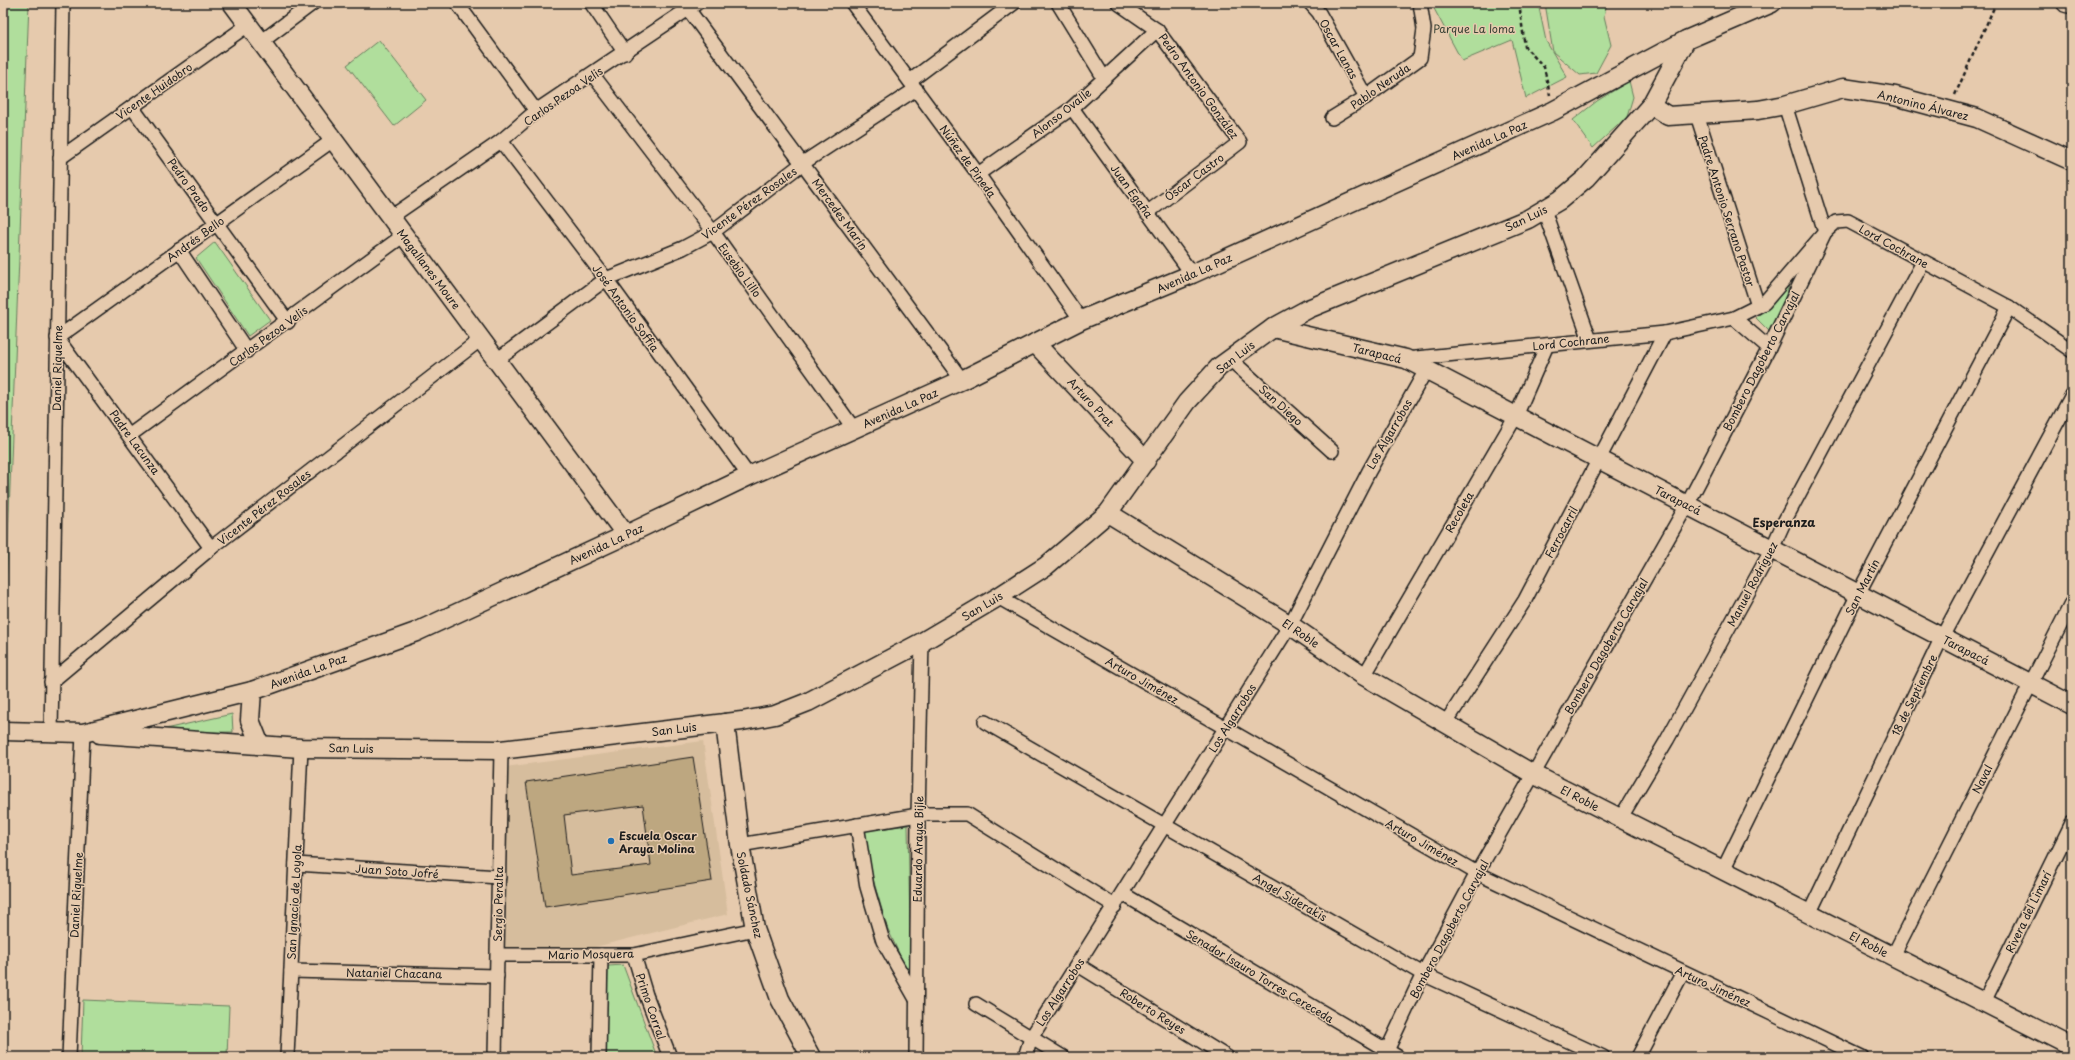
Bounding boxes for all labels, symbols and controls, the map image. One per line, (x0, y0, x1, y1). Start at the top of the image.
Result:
street label: Oscar Lanas (1315, 16, 1363, 82)
park label: Parque La loma (1433, 20, 1515, 37)
street label: Pedro Antonio González (1155, 30, 1243, 142)
street label: Vicente Huidobro (112, 58, 196, 124)
street label: Pablo Neruda (1346, 59, 1414, 113)
street label: Carlos Pezoa Velis (520, 62, 606, 130)
street label: Alonso Ovalle (1027, 84, 1095, 142)
street label: Antonino Álvarez (1876, 86, 1970, 124)
street label: Avenida La Paz (1449, 116, 1529, 164)
street label: Núñez de Pineda (936, 121, 1001, 201)
street label: Padre Antonio Serrano Pastor (1694, 133, 1760, 290)
street label: Óscar Castro (1161, 149, 1227, 205)
street label: Pedro Prado (164, 155, 214, 215)
street label: Juan Egaña (1107, 161, 1157, 221)
street label: Vicente Pérez Rosales (698, 163, 800, 243)
street label: Mercedes Marín (808, 175, 872, 253)
street label: San Luis (1502, 200, 1550, 236)
street label: Andrés Bello (163, 212, 227, 266)
street label: Lord Cochrane (1856, 220, 1932, 272)
street label: Magallanes Moure (393, 225, 465, 313)
street label: Eusebio Lillo (714, 239, 766, 301)
street label: Avenida La Paz (1154, 249, 1234, 297)
street label: José Antonio Soffia (588, 261, 664, 355)
street label: Bombero Dagoberto Carvajal (1718, 288, 1804, 434)
street label: Carlos Pezoa Velis (225, 302, 311, 370)
street label: Daniel Riquelme (48, 325, 66, 411)
street label: Lord Cochrane (1532, 330, 1610, 354)
street label: San Luis (1212, 336, 1258, 378)
street label: Tarapacá (1351, 339, 1404, 367)
street label: Arturo Prat (1064, 374, 1119, 431)
street label: San Diego (1255, 381, 1307, 429)
street label: Avenida La Paz (860, 384, 940, 432)
street label: Los Algarrobos (1362, 396, 1416, 472)
street label: Padre Lacunza (106, 406, 164, 478)
street label: Vicente Pérez Rosales (214, 465, 314, 549)
street label: Tarapacá (1652, 481, 1704, 519)
street label: Recoleta (1440, 488, 1478, 536)
street label: Ferrocarril (1540, 503, 1582, 561)
district label: Esperanza (1753, 513, 1815, 531)
street label: Avenida La Paz (566, 519, 646, 569)
street label: Manuel Rodríguez (1722, 539, 1782, 629)
street label: San Martín (1841, 556, 1883, 618)
street label: Bombero Dagoberto Carvajal (1560, 575, 1652, 717)
street label: San Luis (958, 587, 1006, 625)
street label: El Roble (1279, 614, 1323, 652)
street label: Tarapacá (1940, 631, 1992, 669)
street label: Avenida La Paz (267, 649, 349, 693)
street label: 18 de Septiembre (1887, 651, 1941, 739)
street label: Arturo Jiménez (1103, 652, 1181, 708)
street label: Los Algarrobos (1204, 680, 1260, 756)
street label: San Luis (650, 718, 698, 740)
street label: San Luis (328, 739, 374, 757)
street label: Naval (1968, 762, 1996, 796)
street label: El Roble (1558, 781, 1602, 815)
street label: Eduardo Araya Bijle (909, 796, 927, 902)
street label: Arturo Jiménez (1383, 814, 1461, 870)
place label: Escuela Oscar Araya Molina (618, 827, 697, 857)
marker: Escuela Oscar Araya Molina (606, 836, 616, 846)
street label: San Ignacio de Loyola (282, 844, 306, 960)
street label: Soldado Sánchez (733, 850, 767, 940)
street label: Daniel Riquelme (65, 852, 87, 938)
street label: Bombero Dagoberto Carvajal (1405, 857, 1493, 1001)
street label: Juan Soto Jofré (355, 860, 439, 882)
street label: Sergio Peralta (489, 865, 507, 942)
street label: Rivera del Limarí (2001, 868, 2055, 956)
street label: Angel Siderakis (1250, 869, 1330, 925)
street label: Senador Isauro Torres Cereceda (1183, 925, 1337, 1027)
street label: El Roble (1847, 927, 1891, 961)
street label: Mario Mosquera (548, 945, 634, 963)
street label: Los Algarrobos (1032, 955, 1088, 1029)
street label: Arturo Jiménez (1673, 961, 1753, 1011)
street label: Nataniel Chacana (346, 964, 442, 982)
street label: Primo Corral (632, 970, 670, 1042)
street label: Roberto Reyes (1117, 984, 1189, 1038)

